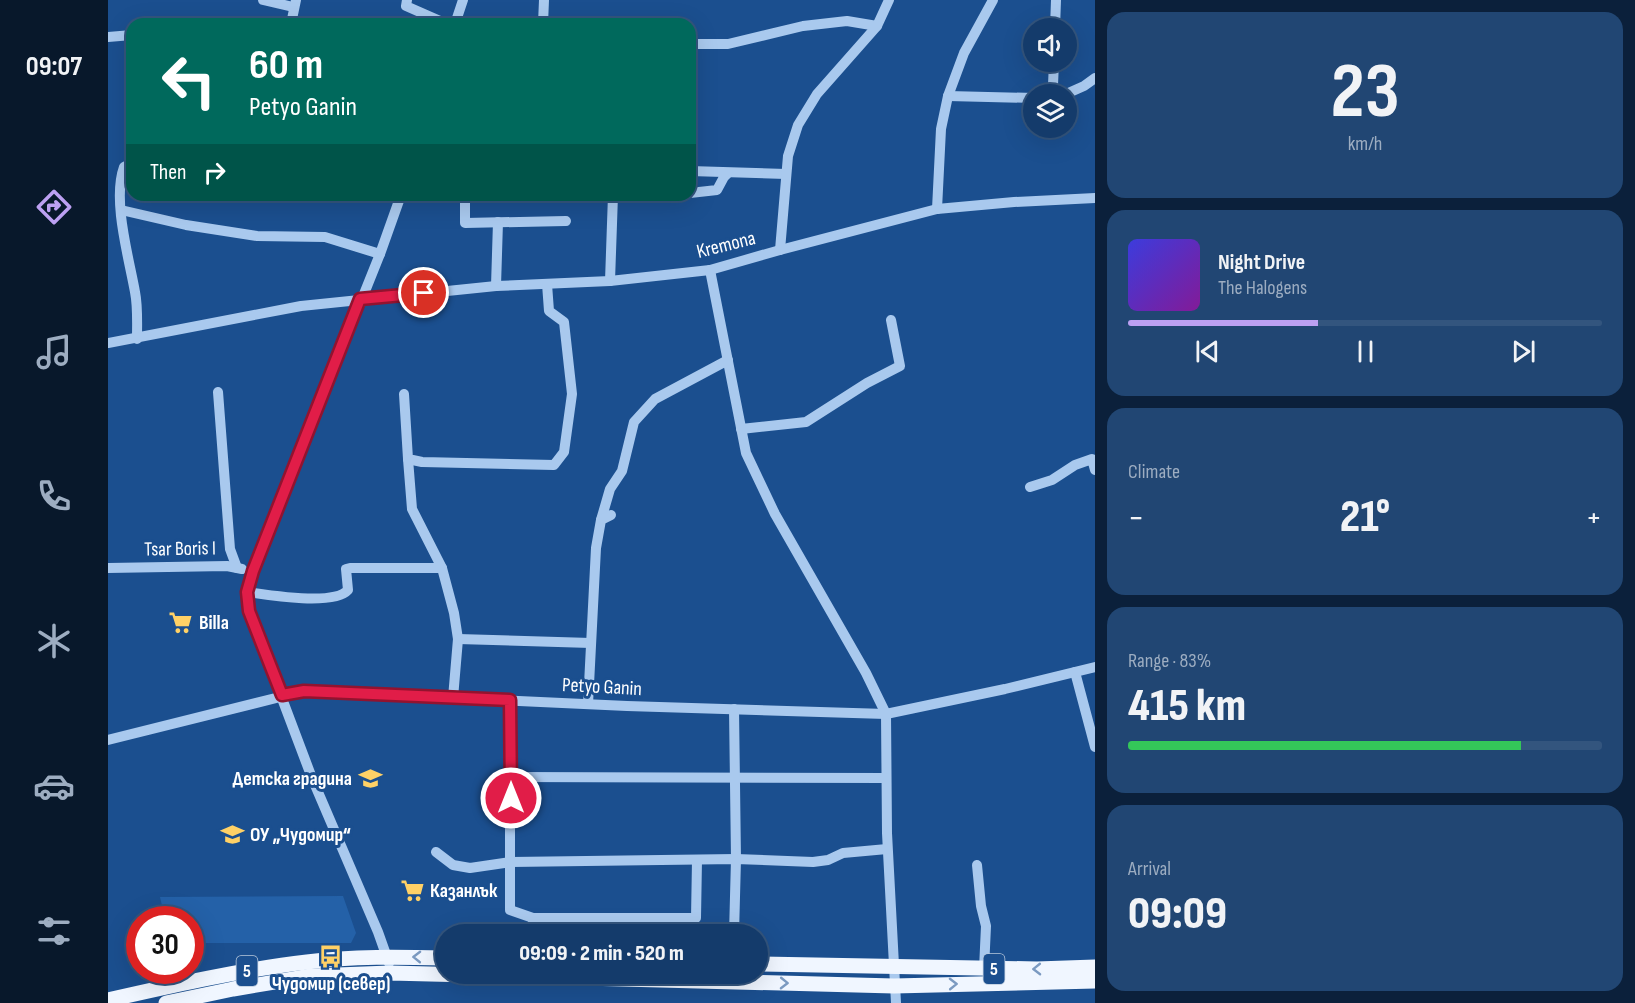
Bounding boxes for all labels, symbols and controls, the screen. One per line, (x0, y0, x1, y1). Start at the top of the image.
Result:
map controls (1023, 18, 1077, 138)
button: sound (1023, 18, 1077, 72)
text: 60 m (249, 40, 323, 91)
icon: left (150, 42, 228, 120)
text: 23 (1330, 46, 1400, 139)
text: 09:07 (26, 51, 82, 83)
button: layers (1023, 84, 1077, 138)
text: Petyo Ganin (249, 91, 357, 123)
text: km/h (1348, 132, 1382, 156)
icon: right (198, 156, 231, 189)
text: Then (150, 159, 186, 186)
icon: directions (33, 186, 75, 228)
street label: Kremona (694, 226, 758, 264)
text: Night Drive (1218, 249, 1305, 276)
pin (398, 267, 449, 318)
icon: arrive (407, 276, 440, 309)
text: The Halogens (1218, 276, 1307, 300)
icon: music (33, 331, 75, 373)
icon: previous (1191, 335, 1224, 368)
icon: pause (1349, 335, 1382, 368)
icon: next (1507, 335, 1540, 368)
text: Climate (1128, 460, 1180, 484)
icon: phone (33, 475, 75, 517)
text: 21° (1340, 490, 1390, 545)
text: − (1128, 498, 1144, 538)
text: + (1586, 498, 1602, 538)
street label: Tsar Boris I (144, 536, 216, 562)
supermarket icon: Billa (168, 610, 194, 636)
place label: Billa (199, 611, 229, 635)
icon: climate (33, 620, 75, 662)
text: Range · 83% (1128, 649, 1211, 673)
street label: Petyo Ganin (561, 673, 643, 701)
text: 415 km (1128, 679, 1246, 734)
icon: car (33, 765, 75, 807)
school or university icon: Детска градина (357, 766, 383, 792)
position arrow (479, 766, 543, 830)
place label: Детска градина (233, 767, 352, 791)
school or university icon: ОУ „Чудомир“ (219, 822, 245, 848)
place label: ОУ „Чудомир“ (250, 823, 351, 847)
text: Arrival (1128, 857, 1171, 881)
supermarket icon: Казанлък (399, 878, 425, 904)
place label: Казанлък (430, 879, 498, 903)
text: 09:09 (1128, 887, 1227, 942)
speed limit sign: 30 (126, 906, 204, 984)
icon: filters (33, 910, 75, 952)
text: 09:09 · 2 min · 520 m (519, 940, 684, 967)
bus stop icon: Чудомир (север) (318, 944, 344, 970)
one-way arrow (412, 951, 421, 963)
road number: 5 (984, 954, 1004, 984)
road number: 5 (236, 956, 258, 986)
one-way arrow (1032, 963, 1041, 975)
place label: Чудомир (север) (272, 972, 390, 996)
one-way arrow (780, 977, 789, 989)
one-way arrow (948, 978, 957, 991)

